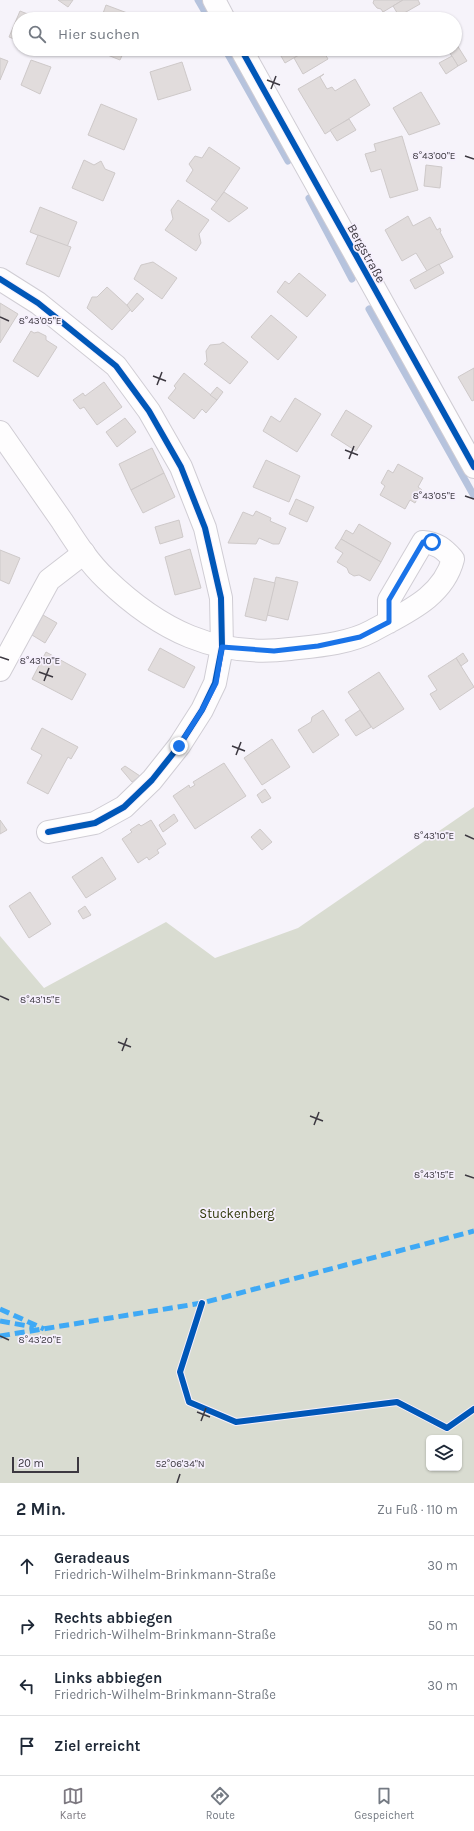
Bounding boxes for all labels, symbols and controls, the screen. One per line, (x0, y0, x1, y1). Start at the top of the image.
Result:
search box (12, 12, 462, 56)
icon: search (26, 23, 48, 45)
text: Hier suchen (58, 25, 140, 43)
text: 8°43'00"E (413, 150, 455, 162)
street label: Bergstraße (344, 221, 389, 286)
text: 8°43'05"E (19, 315, 61, 327)
text: 8°43'05"E (413, 490, 455, 502)
route start (423, 533, 441, 551)
text: 8°43'10"E (20, 655, 60, 667)
route end (170, 737, 188, 755)
text: 8°43'10"E (414, 830, 454, 842)
text: 8°43'15"E (20, 994, 60, 1006)
text: 8°43'15"E (414, 1169, 454, 1181)
park label: Stuckenberg (199, 1206, 275, 1221)
text: 8°43'20"E (19, 1334, 61, 1346)
map controls (426, 1435, 462, 1471)
button: layers (426, 1435, 462, 1471)
scale bar (12, 1455, 79, 1474)
text: 20 m (18, 1457, 44, 1470)
text: 52°06'34"N (155, 1458, 205, 1470)
text: 2 Min. (16, 1499, 65, 1519)
text: Zu Fuß · 110 m (377, 1502, 458, 1517)
text: Geradeaus (54, 1549, 130, 1567)
icon: ahead (16, 1555, 38, 1577)
text: 30 m (427, 1558, 458, 1573)
text: Friedrich-Wilhelm-Brinkmann-Straße (54, 1567, 276, 1582)
text: Rechts abbiegen (54, 1609, 173, 1627)
icon: right (16, 1615, 38, 1637)
text: 50 m (428, 1618, 458, 1633)
text: Friedrich-Wilhelm-Brinkmann-Straße (54, 1627, 276, 1642)
text: Links abbiegen (54, 1669, 162, 1687)
icon: left (16, 1675, 38, 1697)
text: 30 m (427, 1678, 458, 1693)
text: Friedrich-Wilhelm-Brinkmann-Straße (54, 1687, 276, 1702)
icon: arrive (16, 1735, 38, 1757)
text: Ziel erreicht (54, 1737, 140, 1755)
tab: Karte (60, 1785, 86, 1822)
tab: Route (206, 1785, 235, 1822)
tab: Gespeichert (354, 1785, 414, 1822)

